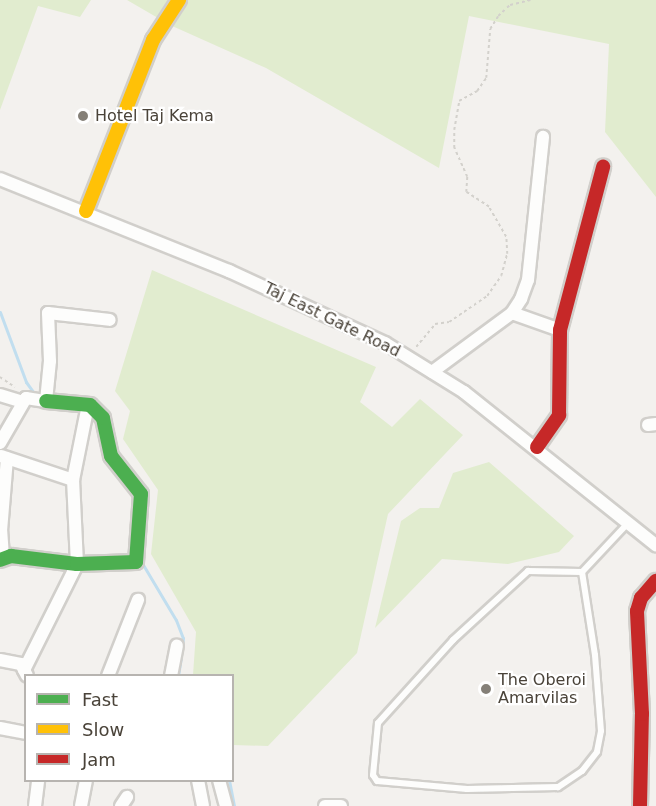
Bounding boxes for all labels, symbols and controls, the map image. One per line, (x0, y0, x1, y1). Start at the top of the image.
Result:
place label: Hotel Taj Kema (95, 106, 214, 126)
marker: Hotel Taj Kema (76, 109, 90, 123)
street label: Taj East Gate Road (261, 279, 403, 361)
place label: The Oberoi Amarvilas (498, 670, 586, 708)
legend (24, 674, 234, 782)
marker: The Oberoi Amarvilas (479, 682, 493, 696)
text: Fast (82, 689, 118, 710)
text: Slow (82, 719, 124, 740)
text: Jam (82, 749, 116, 770)

